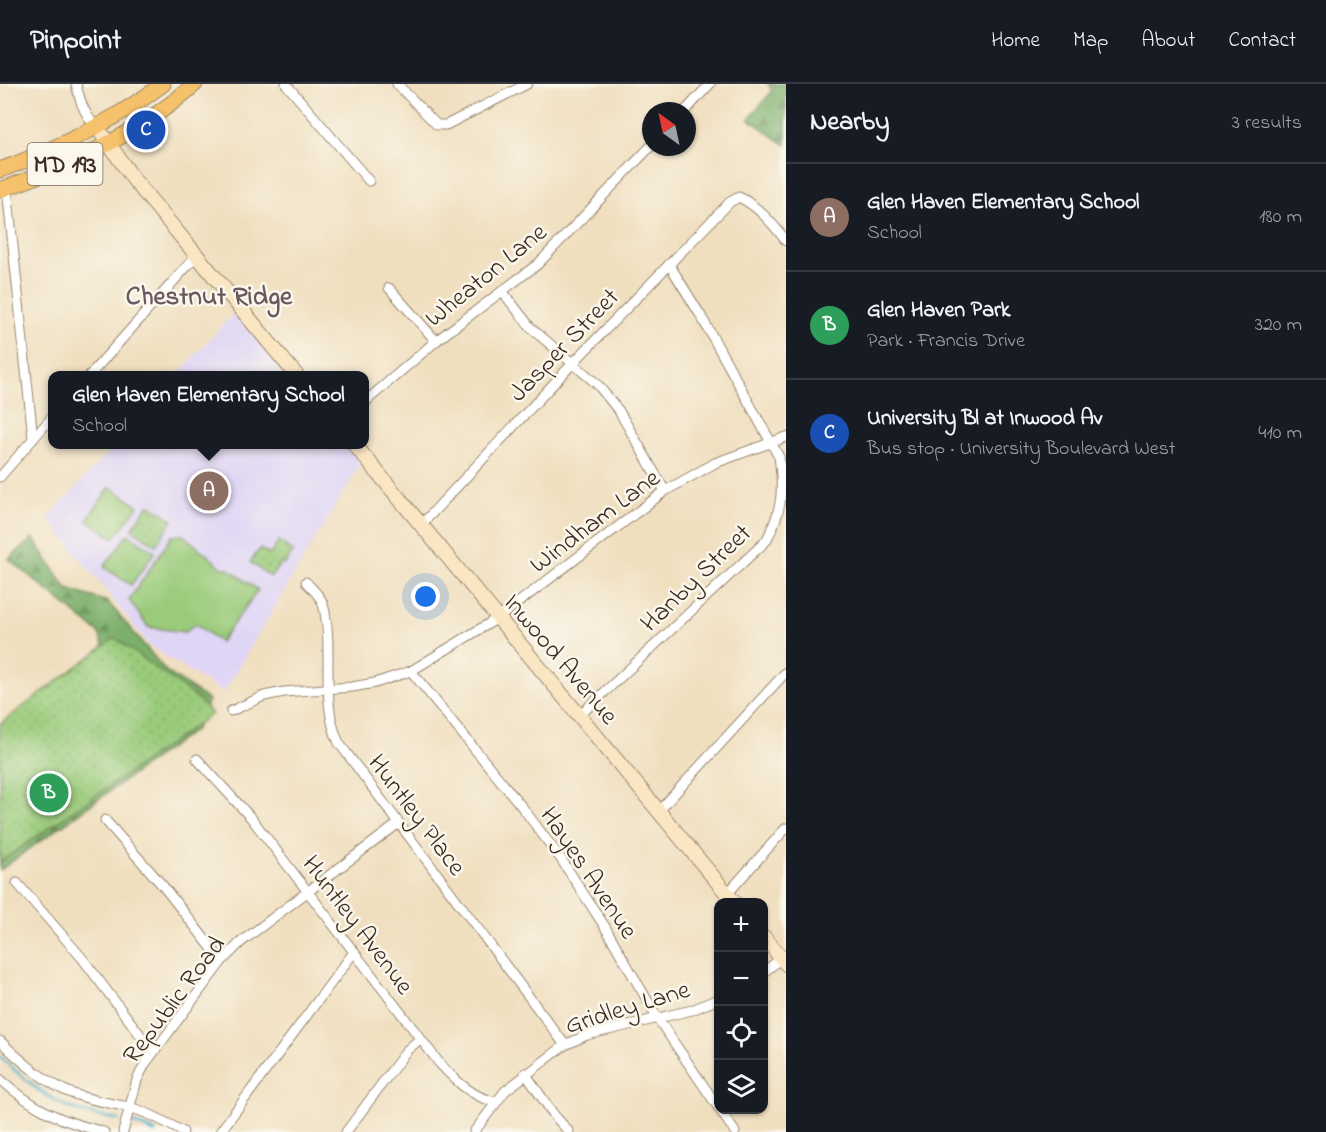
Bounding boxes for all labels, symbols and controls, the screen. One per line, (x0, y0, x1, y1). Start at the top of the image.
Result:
text: Pinpoint (30, 21, 121, 62)
text: Home (991, 26, 1040, 56)
text: Map (1073, 26, 1108, 56)
text: About (1141, 26, 1195, 56)
text: Contact (1228, 26, 1296, 56)
north arrow (642, 102, 696, 156)
text: Nearby (810, 104, 889, 142)
pin: C (126, 108, 166, 152)
text: 3 results (1232, 109, 1302, 138)
road number: MD 193 (28, 143, 103, 185)
text: Glen Haven Elementary School (867, 187, 1139, 219)
text: A (823, 203, 836, 232)
text: 180 m (1259, 203, 1302, 232)
street label: Wheaton Lane (417, 215, 557, 338)
text: School (867, 219, 922, 248)
district label: Chestnut Ridge (126, 278, 293, 318)
street label: Jasper Street (501, 280, 630, 412)
text: Glen Haven Park (867, 295, 1010, 327)
text: B (823, 311, 836, 340)
text: 320 m (1255, 311, 1302, 340)
text: Park · Francis Drive (867, 327, 1025, 356)
popup (48, 371, 369, 449)
text: Glen Haven Elementary School (72, 380, 345, 412)
text: University Bl at Inwood Av (867, 403, 1102, 435)
text: School (72, 412, 127, 441)
text: C (824, 419, 835, 448)
text: 410 m (1258, 419, 1302, 448)
text: Bus stop · University Boulevard West (867, 435, 1176, 464)
street label: Windham Lane (523, 460, 669, 584)
pin: A (190, 468, 228, 514)
street label: Hanby Street (633, 516, 762, 642)
your location (411, 582, 440, 611)
street label: Inwood Avenue (493, 586, 626, 734)
street label: Huntley Place (357, 747, 474, 885)
pin: B (29, 770, 68, 816)
street label: Hayes Avenue (529, 800, 646, 948)
street label: Huntley Avenue (291, 848, 422, 1004)
map controls (714, 898, 768, 1114)
button: + (714, 898, 768, 952)
street label: Republic Road (115, 929, 236, 1073)
button: − (714, 952, 768, 1006)
street label: Gridley Lane (561, 972, 695, 1046)
button: locate (714, 1006, 768, 1060)
button: layers (714, 1060, 768, 1114)

